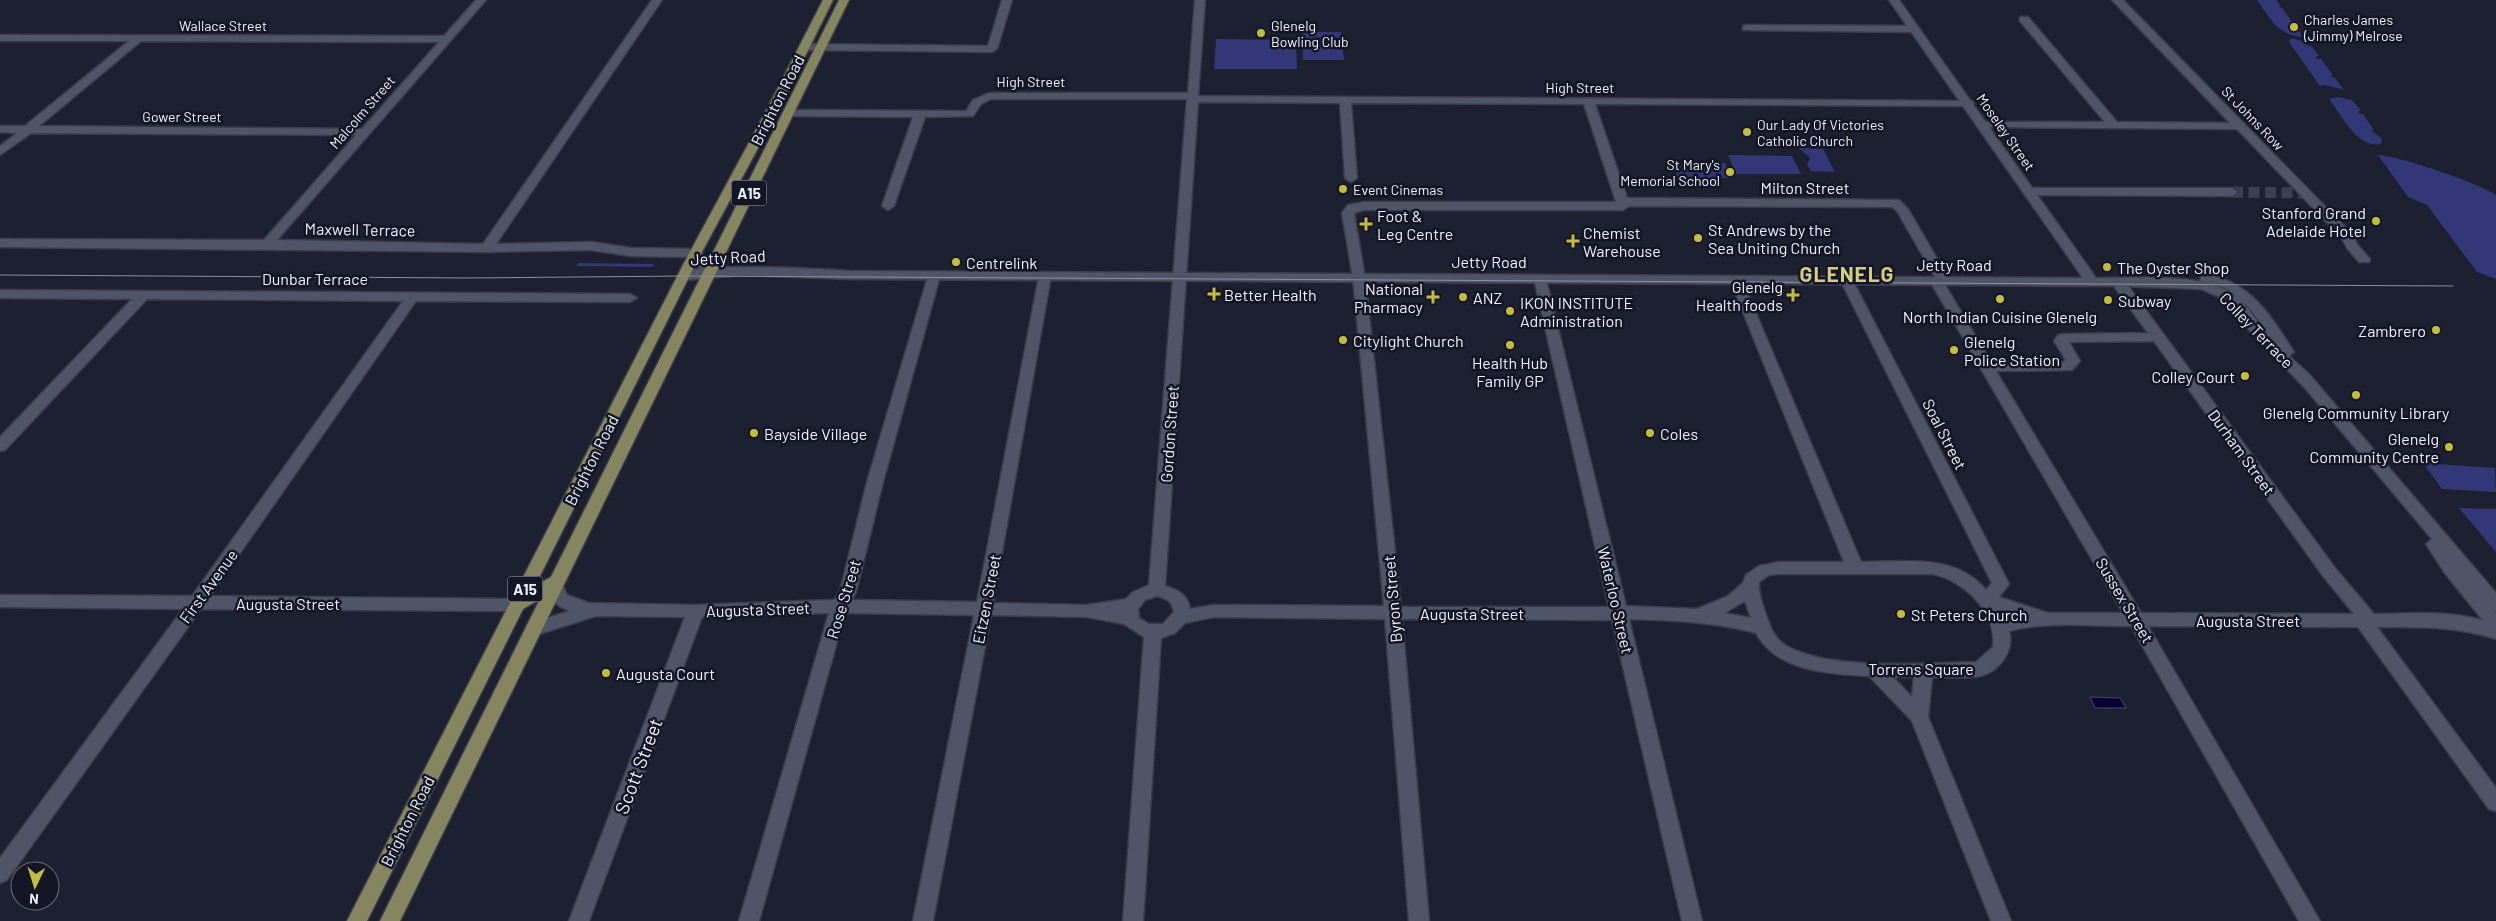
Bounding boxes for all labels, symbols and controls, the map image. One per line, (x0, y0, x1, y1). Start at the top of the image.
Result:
place label: Charles James (Jimmy) Melrose (2303, 11, 2403, 44)
street label: Wallace Street (179, 17, 267, 34)
place label: Glenelg Bowling Club (1271, 17, 1349, 50)
marker: Charles James (Jimmy) Melrose (2288, 21, 2300, 33)
marker: Glenelg Bowling Club (1255, 27, 1267, 39)
street label: Brighton Road (746, 52, 808, 148)
street label: Malcolm Street (326, 72, 398, 152)
street label: High Street (997, 73, 1065, 90)
street label: High Street (1546, 79, 1614, 96)
street label: St Johns Row (2218, 82, 2288, 154)
street label: Moseley Street (1973, 90, 2039, 174)
street label: Gower Street (142, 108, 222, 125)
place label: Our Lady Of Victories Catholic Church (1757, 116, 1884, 149)
marker: Our Lady Of Victories Catholic Church (1741, 126, 1753, 138)
place label: St Mary's Memorial School (1620, 156, 1720, 189)
marker: St Mary's Memorial School (1724, 166, 1736, 178)
street label: Milton Street (1760, 178, 1850, 197)
road number: A15 (732, 180, 766, 206)
place label: Event Cinemas (1353, 181, 1443, 198)
marker: Event Cinemas (1337, 183, 1349, 195)
place label: Stanford Grand Adelaide Hotel (2262, 203, 2366, 240)
place label: Foot & Leg Centre (1377, 206, 1453, 243)
marker: Stanford Grand Adelaide Hotel (2370, 215, 2382, 227)
marker: Foot & Leg Centre (1359, 217, 1373, 231)
street label: Maxwell Terrace (304, 219, 416, 239)
place label: St Andrews by the Sea Uniting Church (1708, 220, 1840, 257)
place label: Chemist Warehouse (1583, 223, 1661, 260)
marker: St Andrews by the Sea Uniting Church (1692, 232, 1704, 244)
marker: Chemist Warehouse (1567, 235, 1579, 247)
street label: Jetty Road (690, 246, 766, 268)
street label: Jetty Road (1451, 252, 1527, 271)
place label: Centrelink (966, 253, 1037, 272)
street label: Jetty Road (1916, 255, 1992, 274)
marker: Centrelink (950, 256, 962, 268)
place label: The Oyster Shop (2117, 258, 2229, 277)
district label: GLENELG (1800, 261, 1894, 286)
marker: The Oyster Shop (2101, 261, 2113, 273)
street label: Dunbar Terrace (262, 269, 368, 288)
place label: Glenelg Health foods (1696, 277, 1783, 314)
place label: National Pharmacy (1354, 279, 1424, 316)
place label: Better Health (1224, 285, 1317, 304)
marker: Better Health (1208, 288, 1220, 300)
place label: ANZ (1473, 288, 1502, 307)
street label: Colley Terrace (2216, 288, 2298, 372)
marker: Glenelg Health foods (1787, 289, 1799, 301)
marker: National Pharmacy (1427, 291, 1439, 303)
marker: ANZ (1457, 291, 1469, 303)
place label: Subway (2118, 291, 2172, 310)
place label: IKON INSTITUTE Administration (1520, 293, 1633, 330)
marker: North Indian Cuisine Glenelg (1994, 293, 2006, 305)
marker: Subway (2102, 294, 2114, 306)
marker: IKON INSTITUTE Administration (1504, 305, 1516, 317)
place label: North Indian Cuisine Glenelg (1903, 307, 2097, 326)
place label: Zambrero (2358, 321, 2426, 340)
marker: Zambrero (2430, 324, 2442, 336)
place label: Citylight Church (1353, 331, 1464, 350)
place label: Glenelg Police Station (1964, 332, 2060, 369)
marker: Citylight Church (1337, 334, 1349, 346)
marker: Health Hub Family GP (1504, 339, 1516, 351)
marker: Glenelg Police Station (1948, 344, 1960, 356)
place label: Health Hub Family GP (1472, 353, 1548, 390)
place label: Colley Court (2151, 367, 2235, 386)
marker: Colley Court (2239, 370, 2251, 382)
street label: Gordon Street (1156, 385, 1182, 483)
marker: Glenelg Community Library (2350, 389, 2362, 401)
street label: Soal Street (1919, 395, 1971, 473)
place label: Glenelg Community Library (2263, 403, 2450, 422)
street label: Durham Street (2205, 406, 2279, 498)
street label: Brighton Road (560, 412, 622, 508)
place label: Bayside Village (764, 424, 867, 443)
place label: Coles (1660, 424, 1698, 443)
marker: Bayside Village (748, 427, 760, 439)
marker: Coles (1644, 427, 1656, 439)
place label: Glenelg Community Centre (2309, 429, 2439, 466)
marker: Glenelg Community Centre (2443, 441, 2455, 453)
street label: First Avenue (175, 545, 241, 627)
street label: Waterloo Street (1594, 545, 1638, 655)
street label: Eitzen Street (968, 553, 1004, 645)
street label: Sussex Street (2092, 554, 2158, 646)
street label: Byron Street (1379, 555, 1405, 643)
street label: Rose Street (822, 557, 864, 641)
road number: A15 (508, 576, 542, 602)
street label: Augusta Street (236, 594, 340, 613)
street label: Augusta Street (706, 598, 810, 620)
street label: Augusta Street (1420, 604, 1524, 623)
place label: St Peters Church (1911, 605, 2027, 624)
marker: St Peters Church (1895, 608, 1907, 620)
street label: Augusta Street (2196, 611, 2300, 630)
street label: Torrens Square (1868, 659, 1974, 678)
place label: Augusta Court (616, 664, 715, 683)
marker: Augusta Court (600, 667, 612, 679)
street label: Scott Street (609, 715, 667, 817)
street label: Brighton Road (376, 773, 438, 869)
north arrow (10, 861, 60, 911)
text: N (29, 891, 39, 908)

